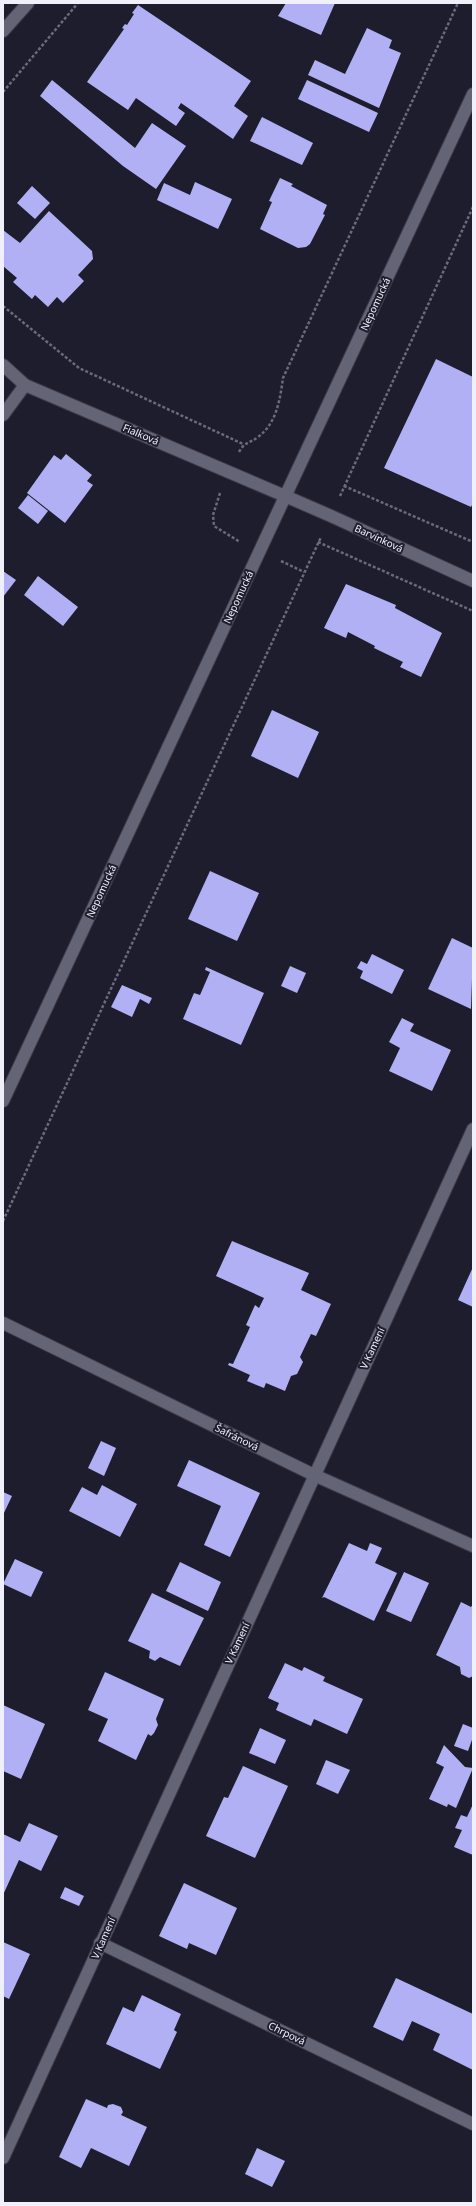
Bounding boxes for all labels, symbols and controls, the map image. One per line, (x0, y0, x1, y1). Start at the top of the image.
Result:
street label: Nepomucká (357, 275, 393, 333)
street label: Fialková (121, 420, 161, 448)
street label: Barvínková (352, 521, 406, 555)
street label: Nepomucká (220, 568, 256, 626)
street label: Nepomucká (83, 862, 119, 920)
street label: V Kamení (356, 1325, 388, 1371)
street label: Šafránová (213, 1420, 261, 1454)
street label: V Kamení (221, 1620, 253, 1666)
street label: V Kamení (88, 1915, 119, 1961)
street label: Chrpová (266, 2018, 308, 2048)

